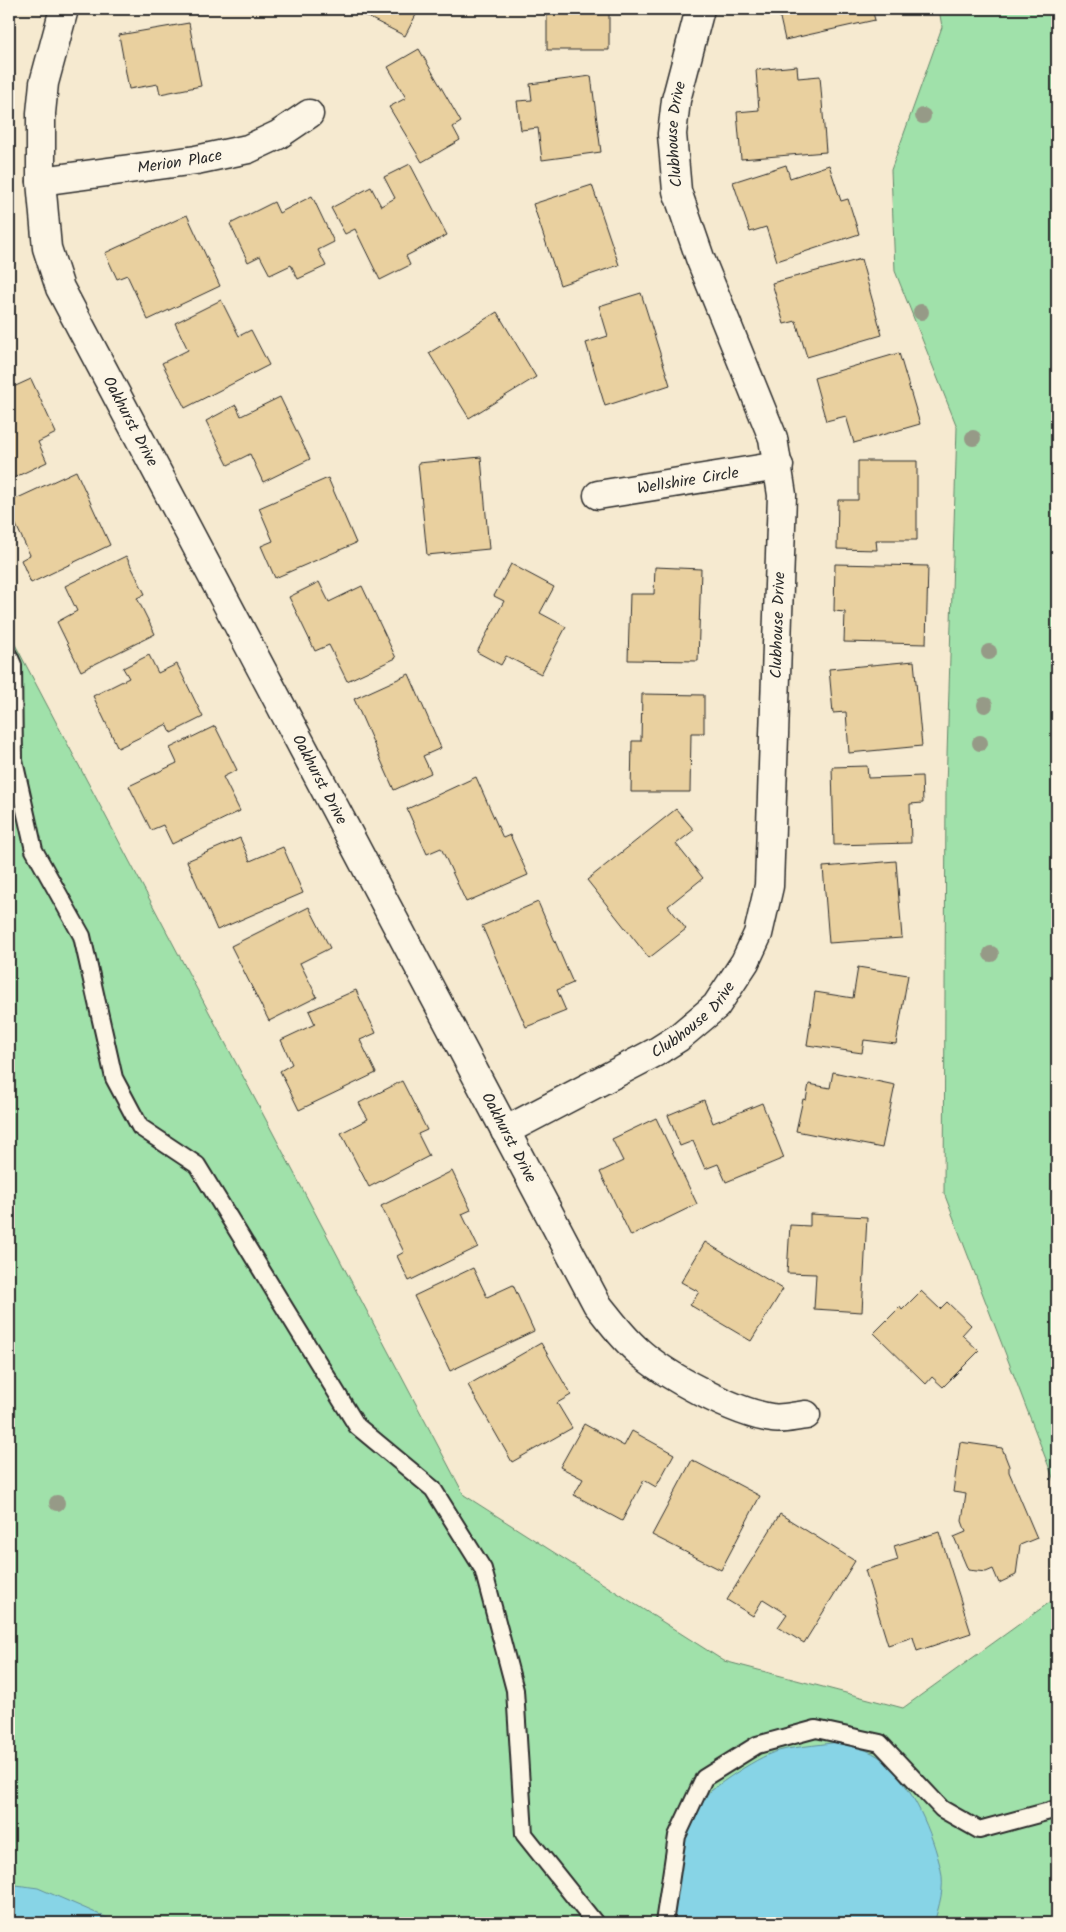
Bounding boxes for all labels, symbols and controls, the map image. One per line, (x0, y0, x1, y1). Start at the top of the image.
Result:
street label: Clubhouse Drive (660, 78, 693, 189)
street label: Merion Place (136, 142, 224, 180)
street label: Oakhurst Drive (96, 372, 165, 471)
street label: Wellshire Circle (635, 460, 741, 501)
street label: Clubhouse Drive (763, 571, 792, 679)
street label: Oakhurst Drive (286, 730, 354, 829)
street label: Clubhouse Drive (646, 976, 741, 1065)
street label: Oakhurst Drive (475, 1088, 543, 1187)

